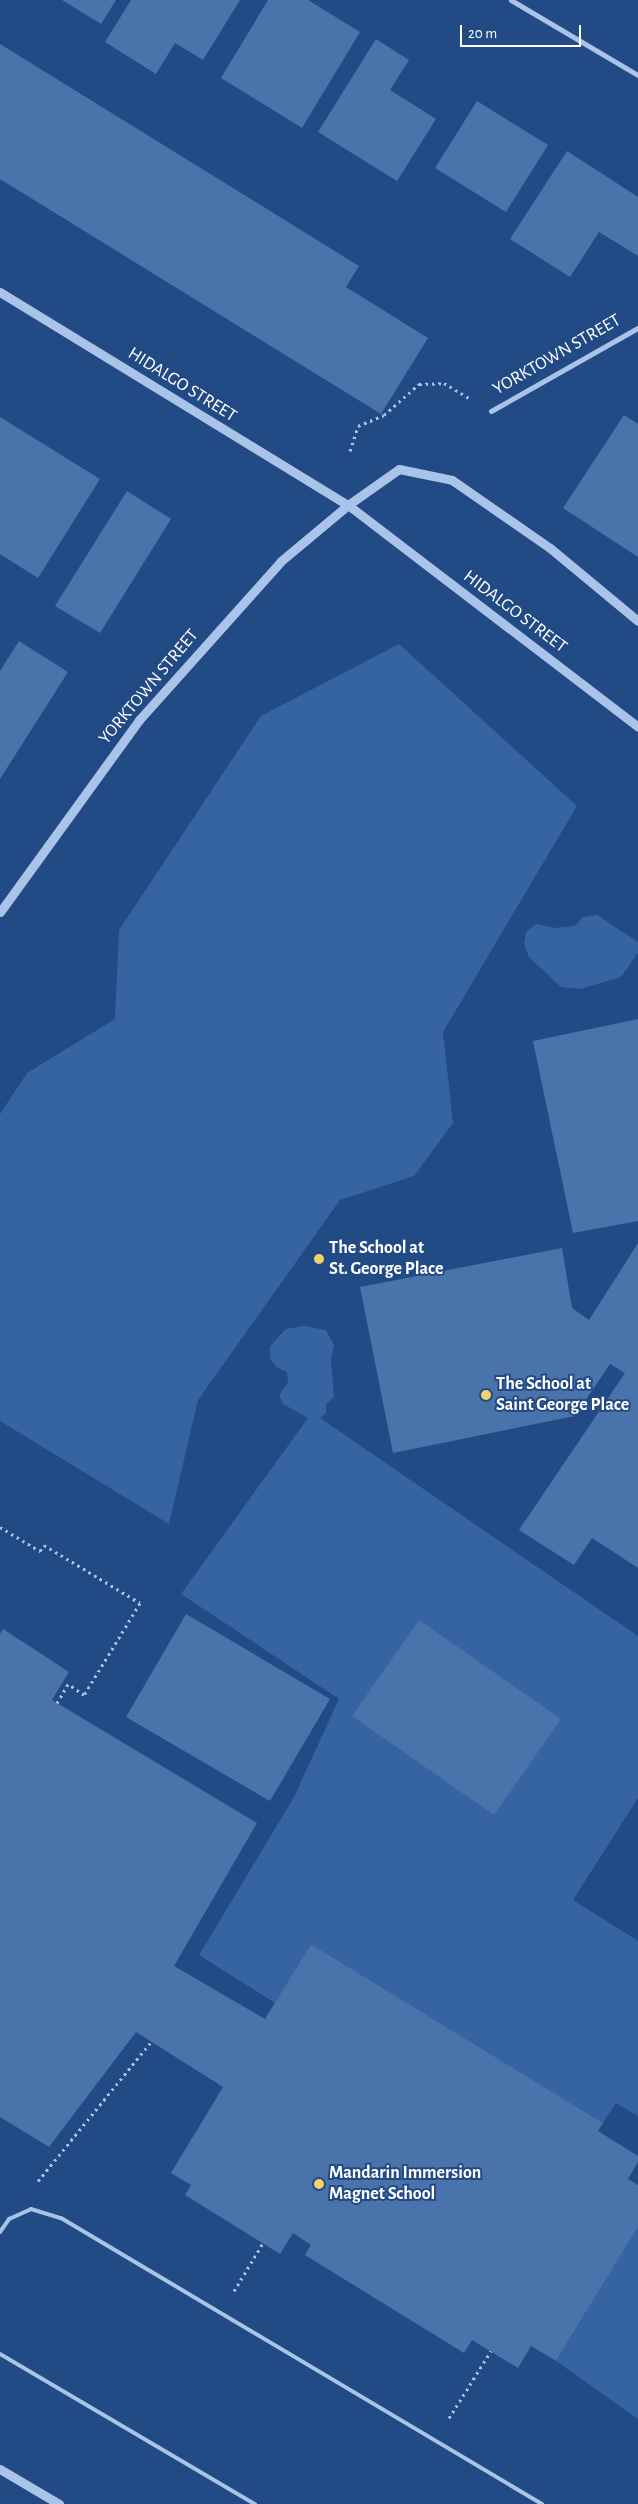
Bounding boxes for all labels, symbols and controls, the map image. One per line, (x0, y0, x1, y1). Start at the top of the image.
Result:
scale bar (463, 15, 584, 47)
text: 20 m (468, 26, 497, 41)
street label: YORKTOWN STREET (489, 310, 625, 400)
street label: HIDALGO STREET (124, 343, 240, 427)
street label: HIDALGO STREET (459, 566, 571, 658)
street label: YORKTOWN STREET (95, 625, 203, 749)
place label: The School at St. George Place (329, 1238, 443, 1280)
marker: The School at St. George Place (313, 1253, 325, 1265)
place label: The School at Saint George Place (496, 1374, 629, 1416)
marker: The School at Saint George Place (480, 1389, 492, 1401)
place label: Mandarin Immersion Magnet School (329, 2163, 481, 2206)
marker: Mandarin Immersion Magnet School (313, 2178, 325, 2190)

